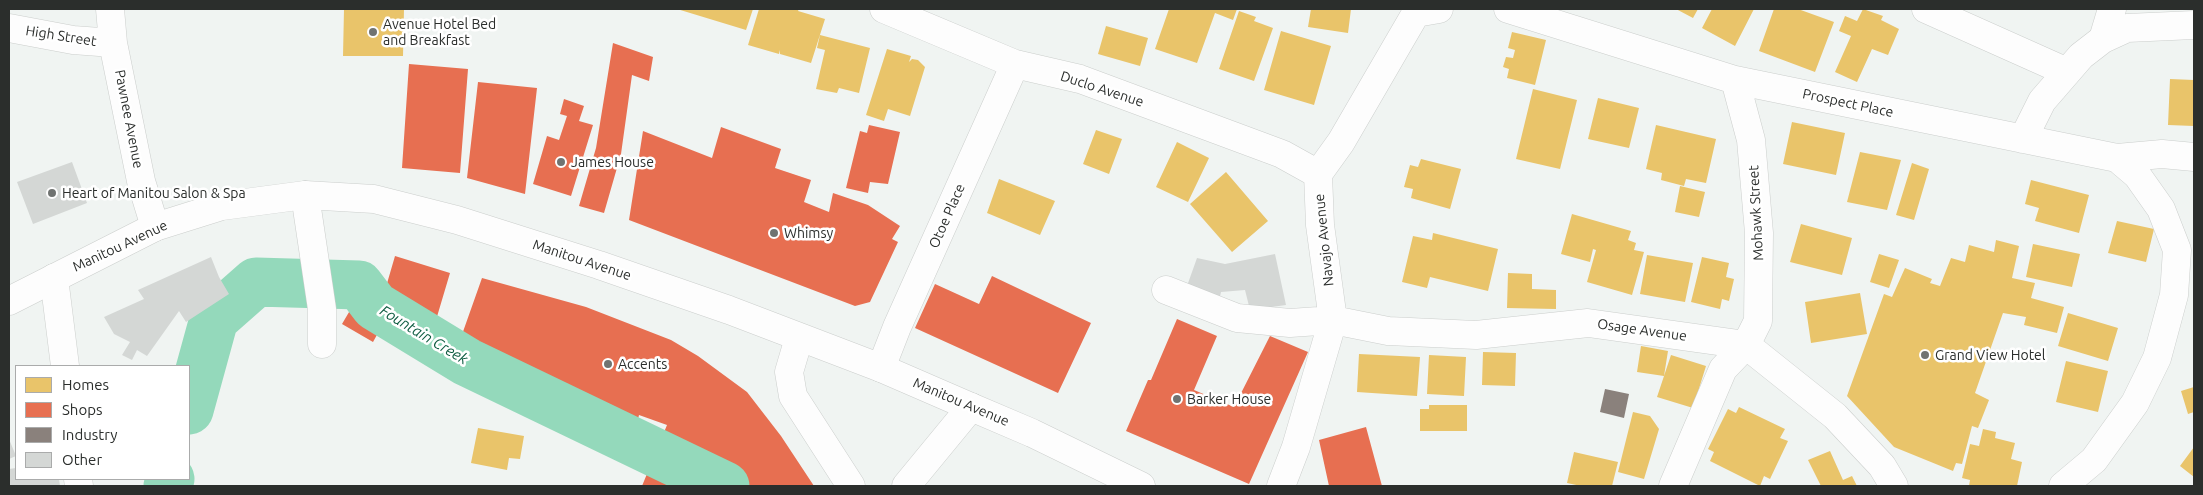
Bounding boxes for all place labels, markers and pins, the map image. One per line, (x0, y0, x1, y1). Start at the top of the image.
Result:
place label: Avenue Hotel Bed and Breakfast (383, 16, 496, 48)
marker: Avenue Hotel Bed and Breakfast (367, 26, 379, 38)
place label: James House (571, 154, 654, 170)
marker: James House (555, 156, 567, 168)
place label: Heart of Manitou Salon & Spa (62, 185, 246, 201)
marker: Heart of Manitou Salon & Spa (46, 187, 58, 199)
place label: Whimsy (784, 225, 833, 241)
marker: Whimsy (768, 227, 780, 239)
place label: Grand View Hotel (1935, 347, 2046, 363)
marker: Grand View Hotel (1919, 349, 1931, 361)
place label: Accents (618, 356, 667, 372)
marker: Accents (602, 358, 614, 370)
place label: Barker House (1187, 391, 1271, 407)
marker: Barker House (1171, 393, 1183, 405)

